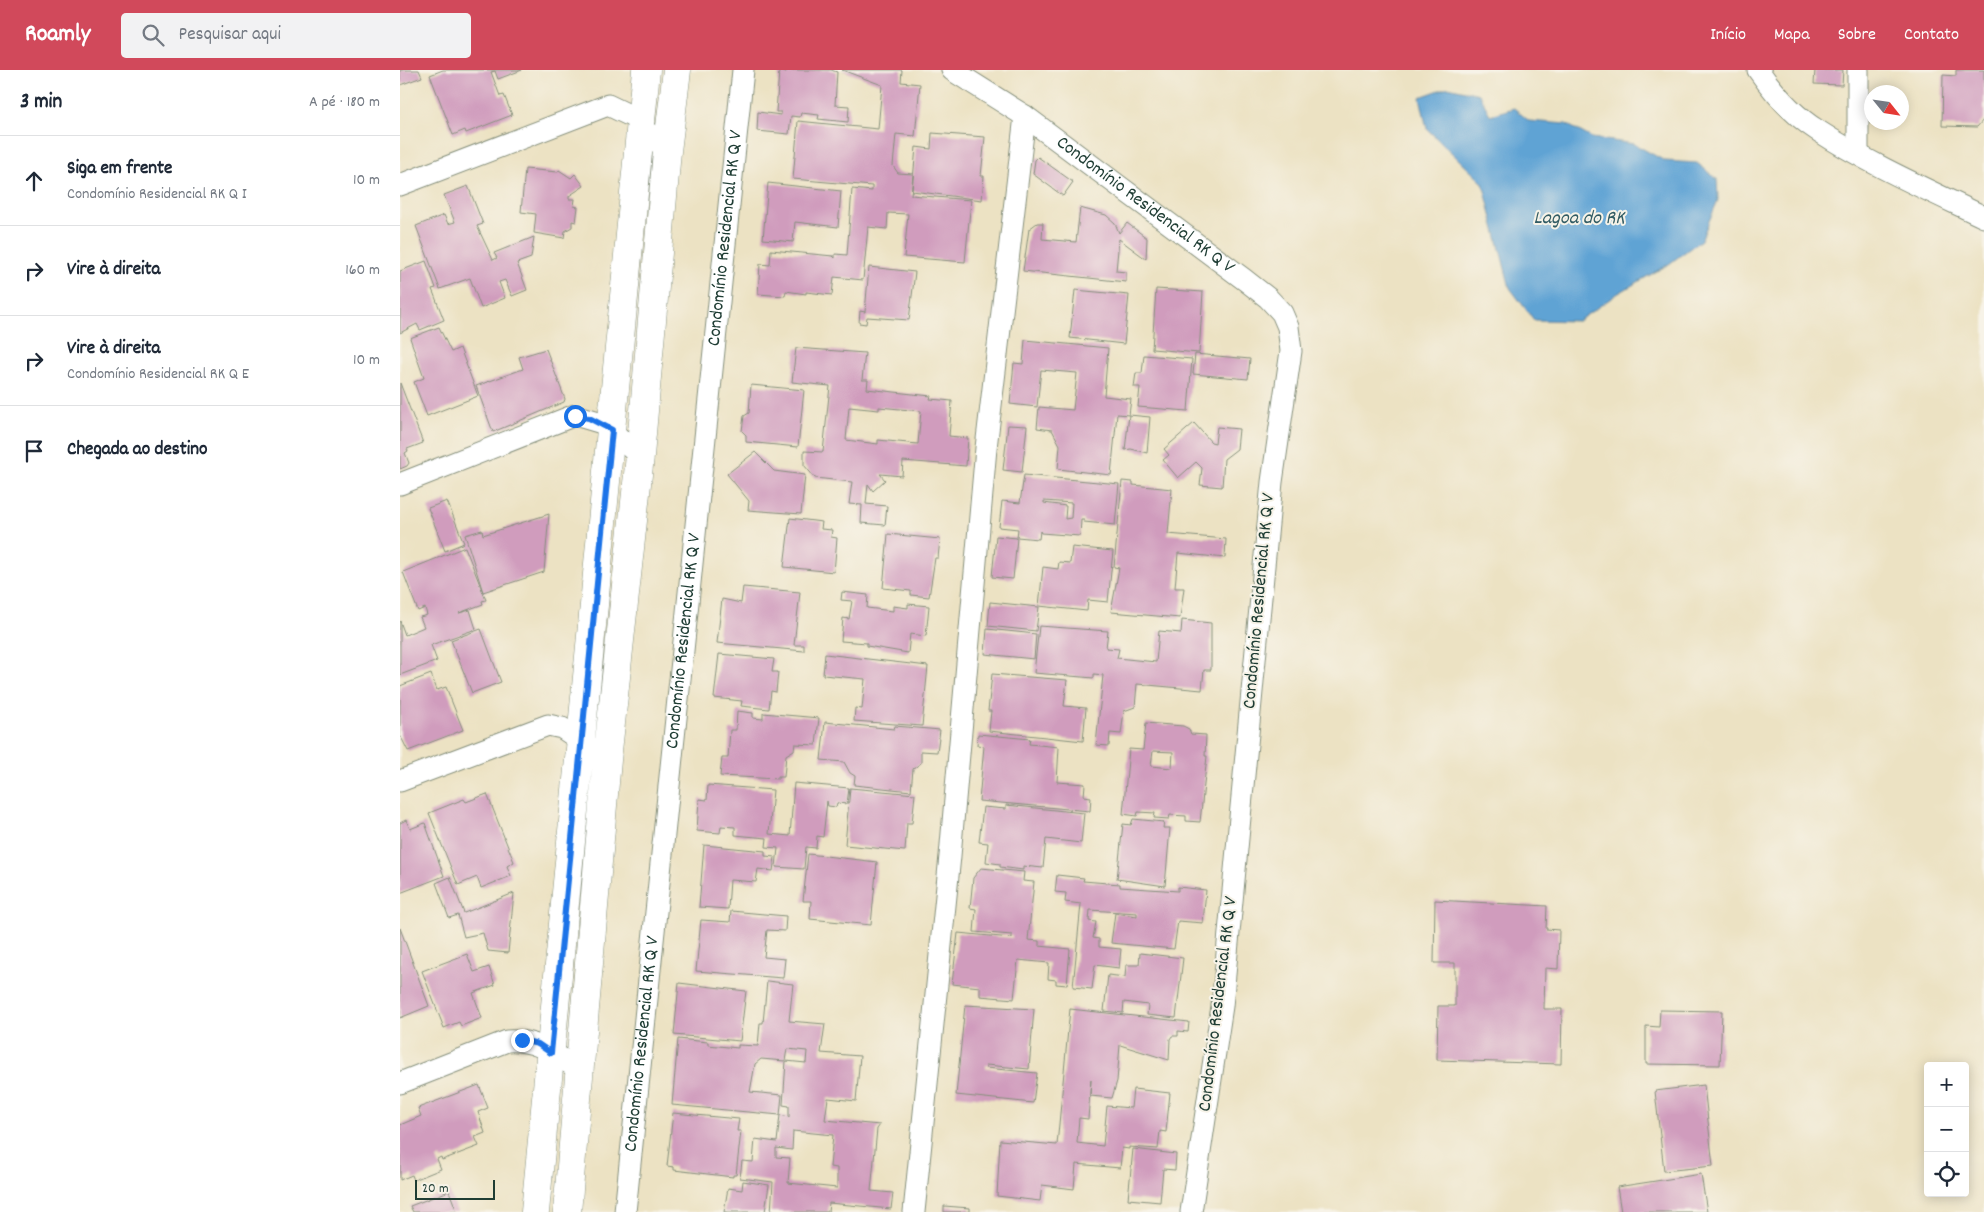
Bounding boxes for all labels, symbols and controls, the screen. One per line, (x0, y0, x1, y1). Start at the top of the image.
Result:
search box (121, 13, 471, 58)
text: Roamly (25, 18, 91, 52)
icon: search (139, 21, 167, 49)
text: Pesquisar aqui (179, 22, 281, 49)
text: Início (1710, 23, 1746, 48)
text: Mapa (1774, 23, 1810, 48)
text: Sobre (1838, 23, 1876, 48)
text: Contato (1904, 23, 1959, 48)
north arrow (1864, 85, 1909, 130)
text: 3 min (20, 88, 62, 118)
text: A pé · 180 m (309, 91, 380, 114)
street label: Condomínio Residencial RK Q V (701, 129, 750, 347)
street label: Condomínio Residencial RK Q V (1050, 130, 1240, 281)
text: Siga em frente (67, 156, 172, 183)
icon: ahead (20, 167, 48, 195)
text: 10 m (353, 169, 380, 192)
text: Condomínio Residencial RK Q I (67, 183, 247, 206)
water label: Lagoa do RK (1533, 205, 1626, 233)
icon: right (20, 257, 48, 285)
text: Vire à direita (67, 257, 160, 284)
text: 160 m (345, 259, 380, 282)
text: Vire à direita (67, 336, 160, 363)
icon: right (20, 347, 48, 375)
text: 10 m (353, 349, 380, 372)
text: Condomínio Residencial RK Q E (67, 363, 249, 386)
route start (564, 405, 587, 428)
icon: arrive (20, 437, 48, 465)
text: Chegada ao destino (67, 437, 208, 464)
street label: Condomínio Residencial RK Q V (1237, 492, 1283, 710)
street label: Condomínio Residencial RK Q V (659, 532, 709, 750)
street label: Condomínio Residencial RK Q V (1192, 895, 1246, 1113)
street label: Condomínio Residencial RK Q V (618, 935, 667, 1153)
route end (511, 1029, 534, 1052)
map controls (1924, 1062, 1969, 1197)
button: + (1924, 1062, 1969, 1107)
button: − (1924, 1107, 1969, 1152)
button: locate (1924, 1152, 1969, 1197)
scale bar (415, 1177, 495, 1200)
text: 20 m (422, 1179, 449, 1199)

